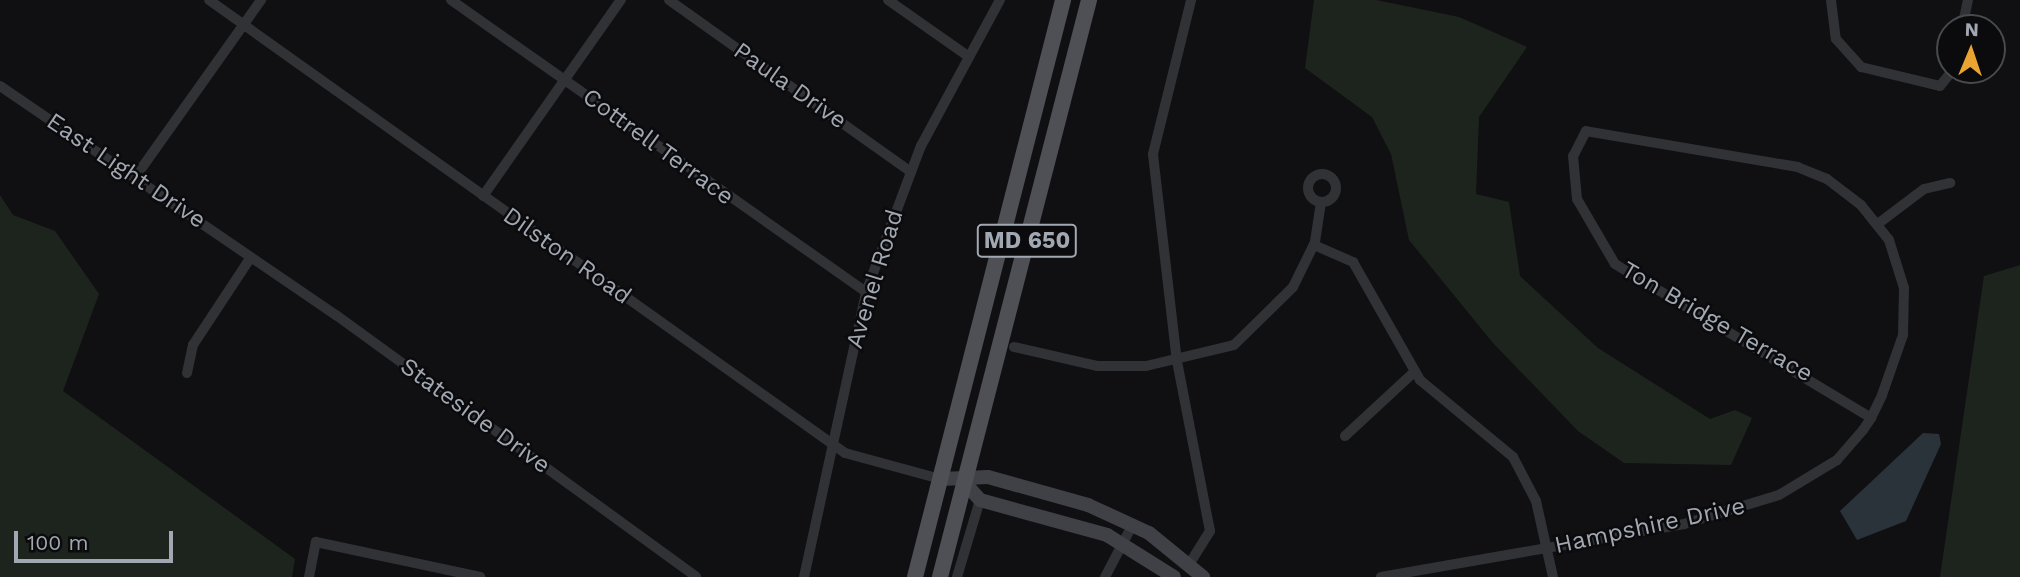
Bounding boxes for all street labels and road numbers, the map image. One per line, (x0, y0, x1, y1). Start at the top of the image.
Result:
street label: Paula Drive (728, 36, 852, 136)
street label: Cottrell Terrace (576, 82, 740, 212)
street label: East Light Drive (41, 107, 211, 235)
street label: Dilston Road (497, 201, 637, 311)
street label: Avenel Road (840, 206, 910, 352)
road number: MD 650 (976, 222, 1078, 260)
street label: Ton Bridge Terrace (1616, 255, 1818, 389)
street label: Stateside Drive (394, 352, 556, 480)
street label: Hampshire Drive (1552, 492, 1748, 560)

